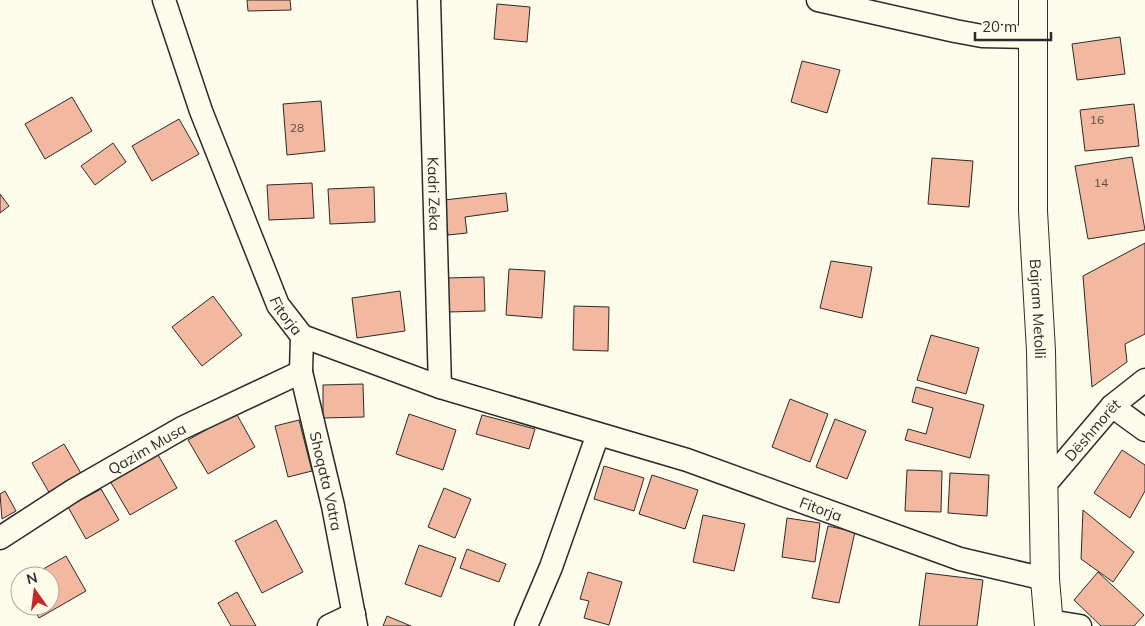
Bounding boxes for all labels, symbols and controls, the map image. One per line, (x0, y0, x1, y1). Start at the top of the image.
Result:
scale bar (975, 10, 1051, 42)
text: 20 m (982, 17, 1017, 36)
house number: 16 (1090, 112, 1104, 127)
house number: 28 (290, 120, 304, 135)
street label: Kadri Zeka (424, 157, 445, 231)
house number: 14 (1094, 175, 1108, 190)
street label: Bajram Metolli (1026, 258, 1051, 359)
street label: Fitorja (266, 293, 307, 339)
street label: Dëshmorët (1060, 394, 1123, 465)
street label: Qazim Musa (104, 418, 189, 478)
street label: Shoqata Vatra (306, 429, 347, 532)
street label: Fitorja (797, 492, 845, 525)
north arrow (10, 566, 60, 616)
text: N (25, 568, 39, 588)

